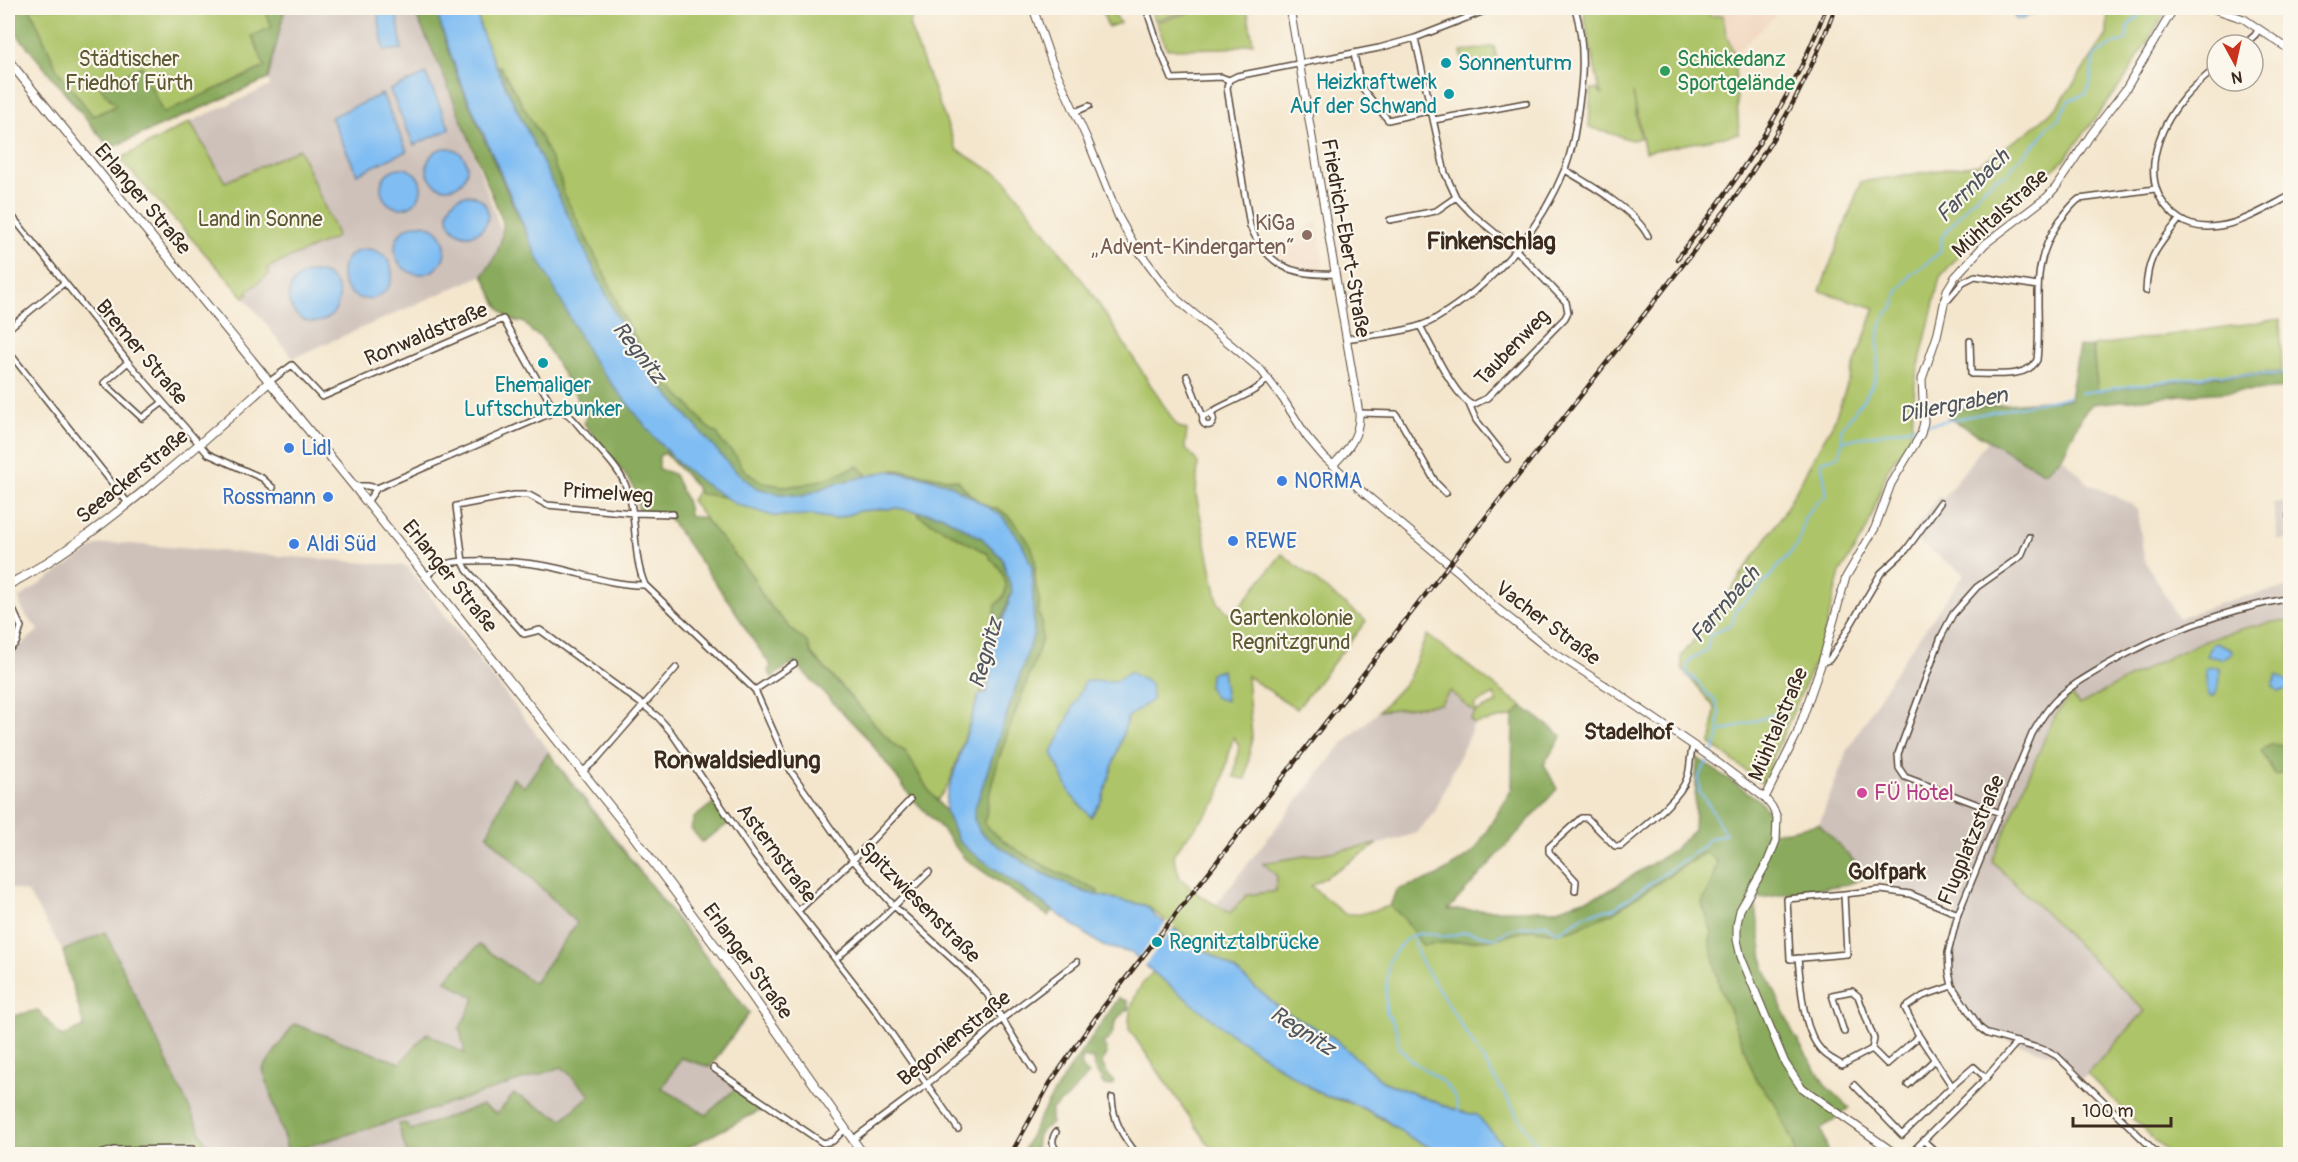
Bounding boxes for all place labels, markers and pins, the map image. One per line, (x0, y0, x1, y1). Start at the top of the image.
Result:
place label: Schickedanz Sportgelände (1677, 46, 1796, 97)
place label: Sonnenturm (1458, 50, 1572, 77)
marker: Sonnenturm (1439, 56, 1453, 70)
marker: Schickedanz Sportgelände (1658, 64, 1672, 78)
place label: Heizkraftwerk Auf der Schwand (1289, 69, 1437, 120)
marker: Heizkraftwerk Auf der Schwand (1442, 87, 1456, 101)
place label: KiGa „Advent-Kindergarten“ (1091, 210, 1295, 261)
marker: KiGa „Advent-Kindergarten“ (1300, 228, 1314, 242)
marker: Ehemaliger Luftschutzbunker (536, 356, 550, 370)
place label: Ehemaliger Luftschutzbunker (464, 372, 623, 423)
place label: Lidl (301, 435, 332, 462)
marker: Lidl (282, 441, 296, 455)
place label: NORMA (1294, 468, 1362, 495)
marker: NORMA (1275, 474, 1289, 488)
place label: Rossmann (222, 484, 316, 511)
marker: Rossmann (321, 490, 335, 504)
place label: REWE (1245, 528, 1297, 555)
place label: Aldi Süd (306, 531, 377, 558)
marker: REWE (1226, 534, 1240, 548)
marker: Aldi Süd (287, 537, 301, 551)
place label: FÜ Hotel (1874, 780, 1954, 807)
marker: FÜ Hotel (1855, 786, 1869, 800)
place label: Regnitztalbrücke (1169, 929, 1319, 956)
marker: Regnitztalbrücke (1150, 935, 1164, 949)

